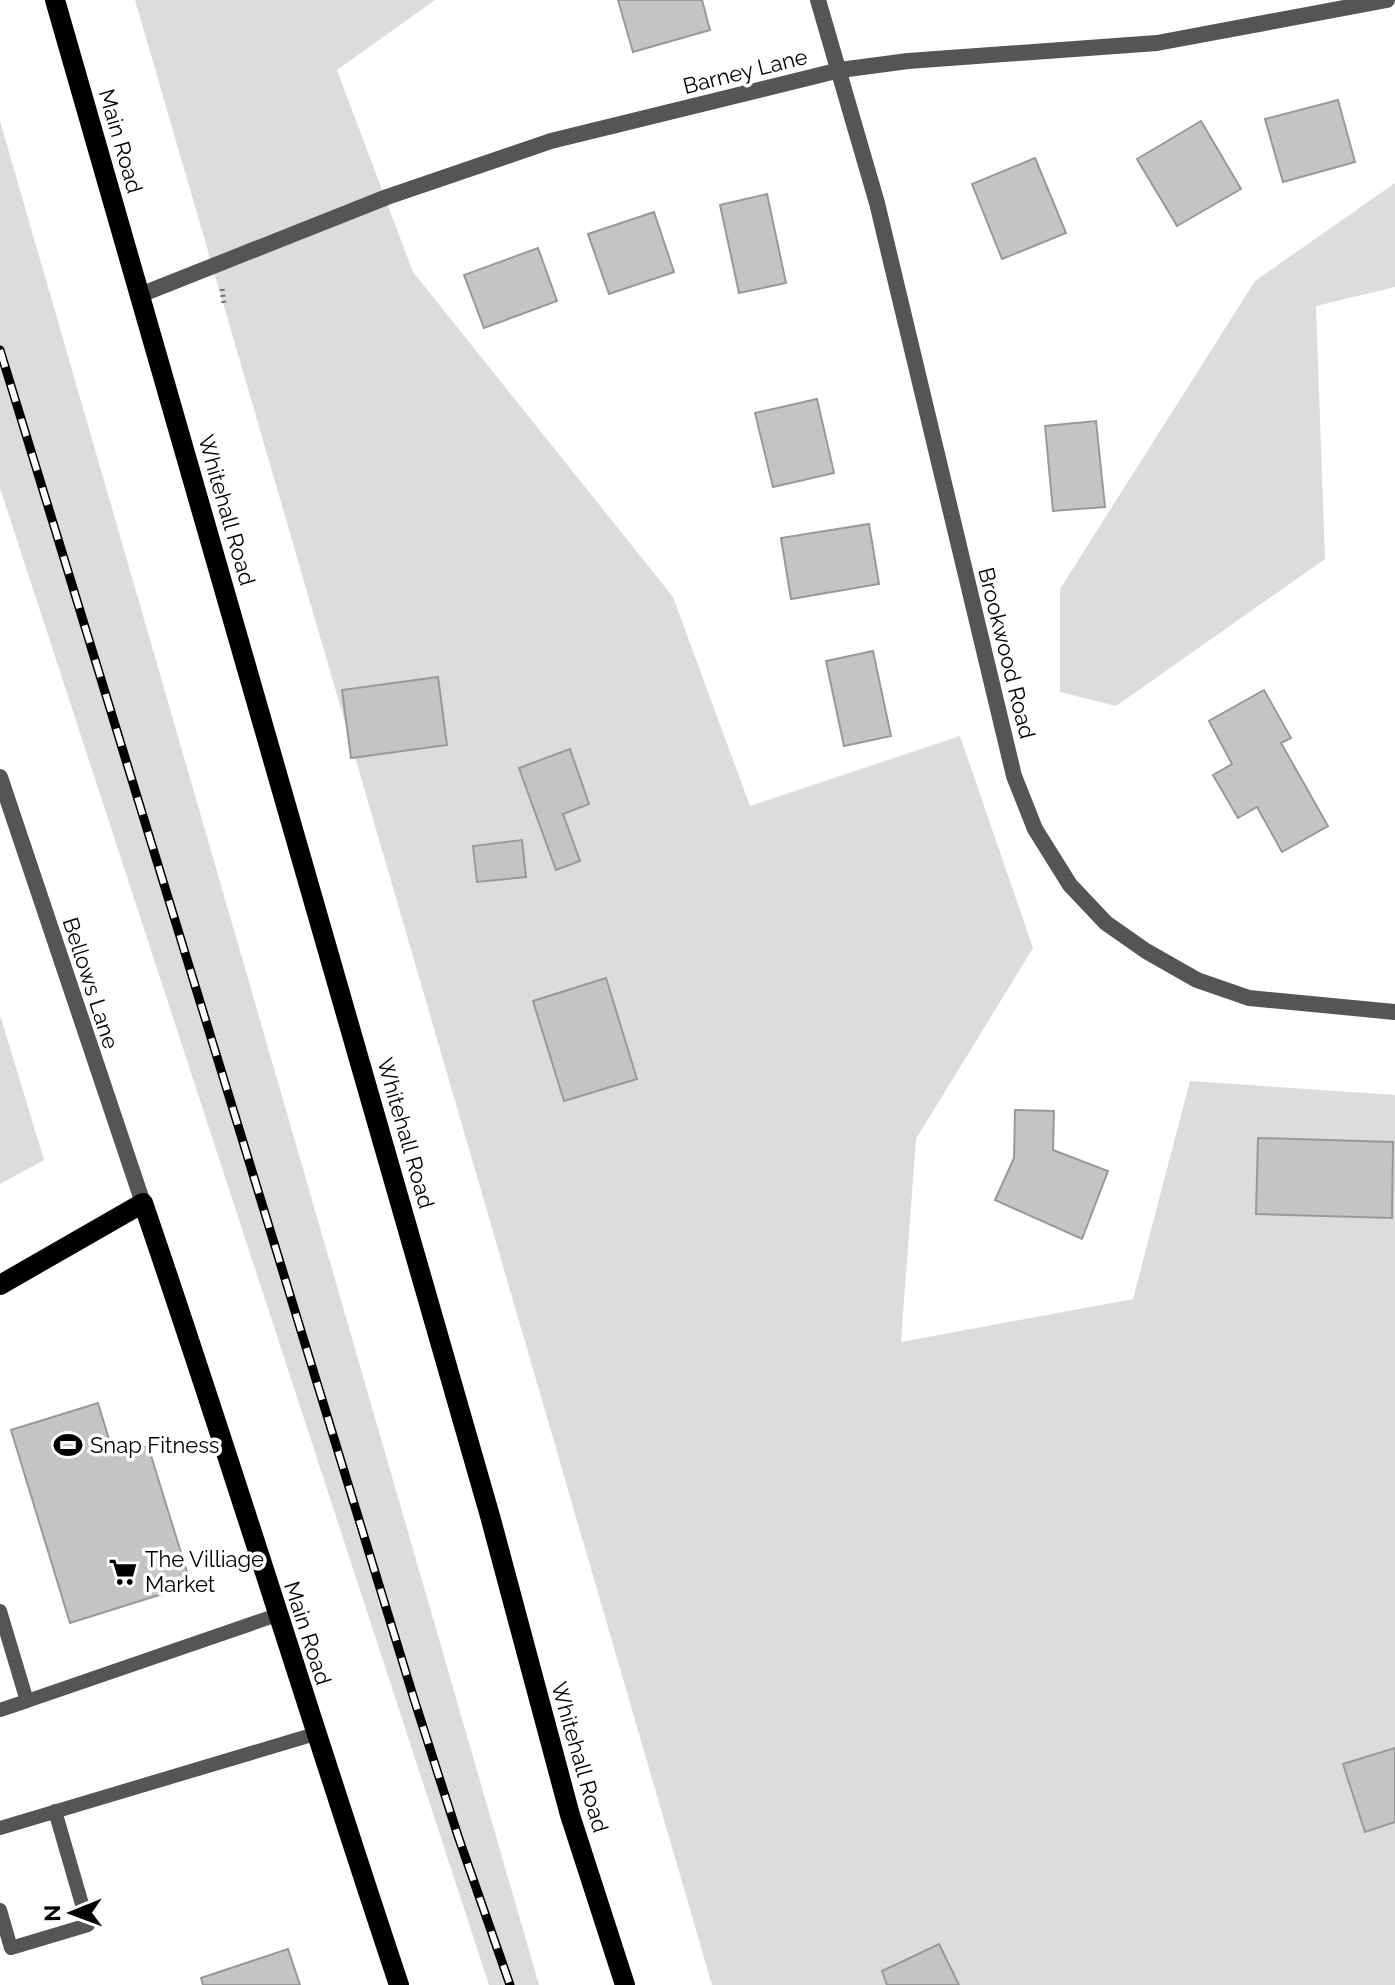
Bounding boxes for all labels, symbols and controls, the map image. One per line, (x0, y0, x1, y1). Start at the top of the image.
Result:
street label: Barney Lane (680, 43, 810, 99)
street label: Main Road (94, 86, 148, 196)
street label: Whitehall Road (193, 432, 261, 588)
street label: Brookwood Road (973, 565, 1041, 741)
street label: Bellows Lane (58, 914, 124, 1052)
street label: Whitehall Road (372, 1055, 440, 1211)
sports icon: Snap Fitness (53, 1430, 83, 1460)
place label: Snap Fitness (90, 1432, 219, 1458)
place label: The Villiage Market (145, 1546, 264, 1597)
supermarket icon: The Villiage Market (108, 1557, 138, 1587)
street label: Main Road (279, 1578, 337, 1688)
street label: Whitehall Road (546, 1679, 614, 1835)
north arrow (32, 1873, 112, 1953)
text: N (39, 1905, 65, 1922)

